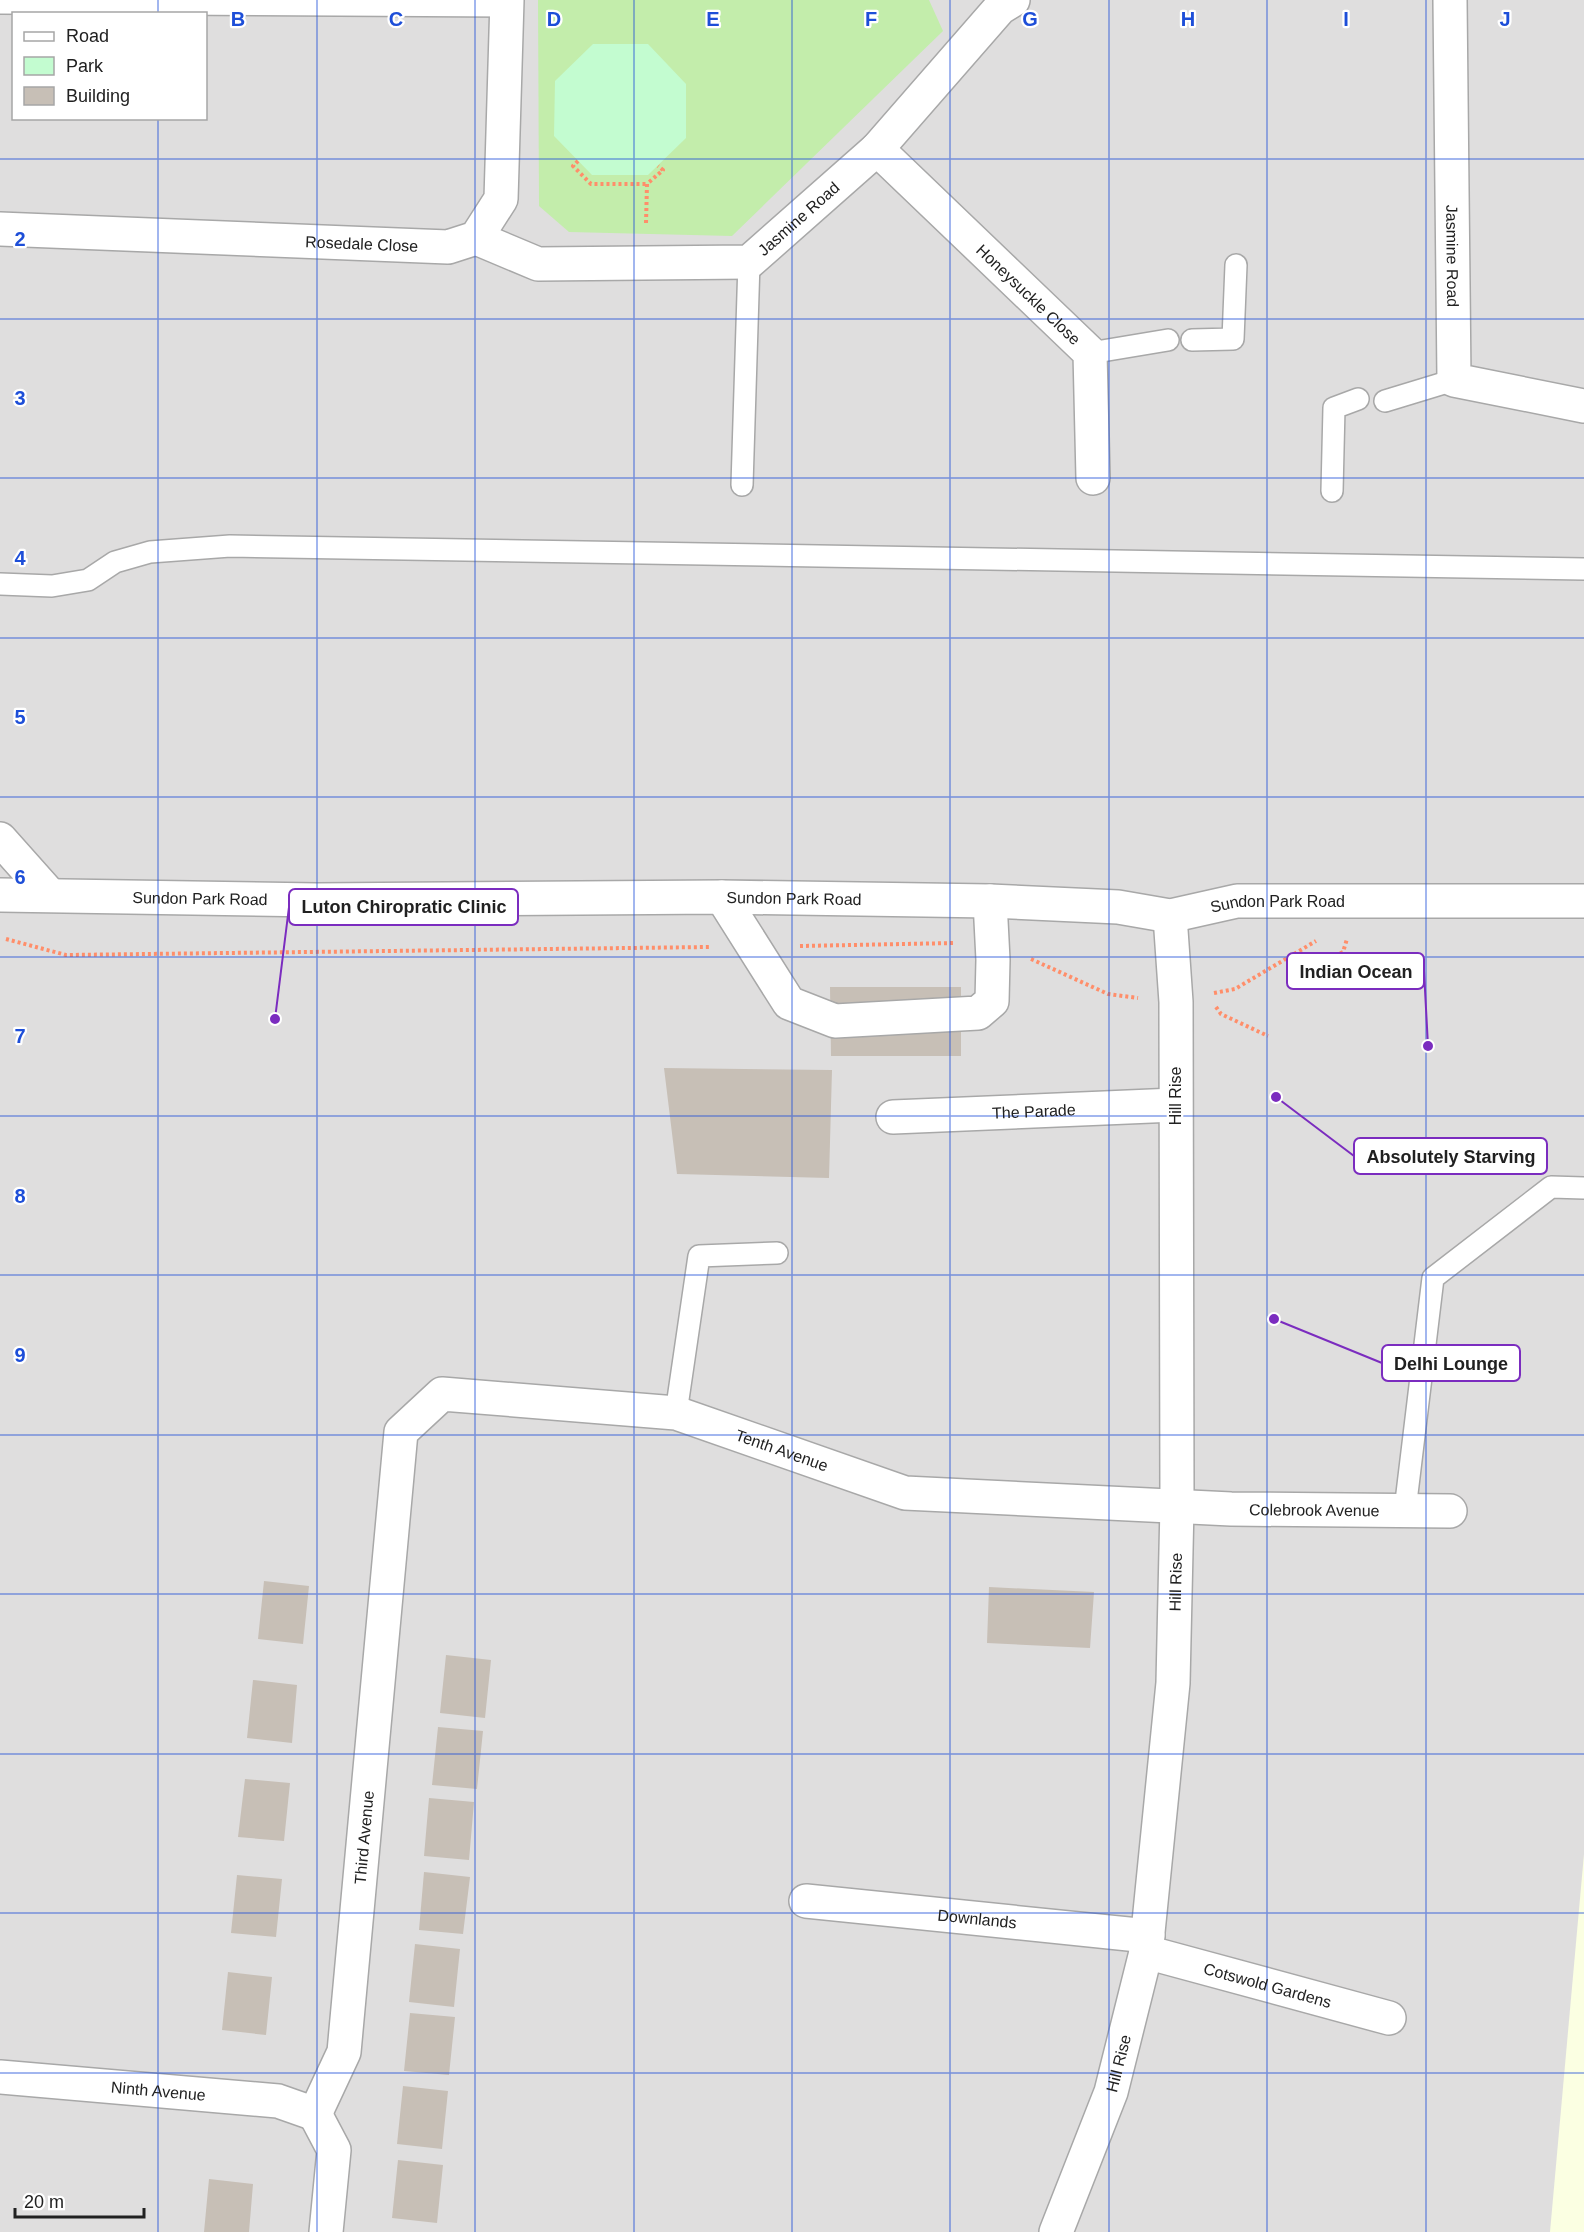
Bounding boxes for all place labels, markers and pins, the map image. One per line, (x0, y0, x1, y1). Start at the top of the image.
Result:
callout: Luton Chiropratic Clinic (289, 889, 518, 925)
callout: Indian Ocean (1287, 953, 1424, 989)
callout: Absolutely Starving (1354, 1138, 1547, 1174)
callout: Delhi Lounge (1382, 1345, 1520, 1381)

